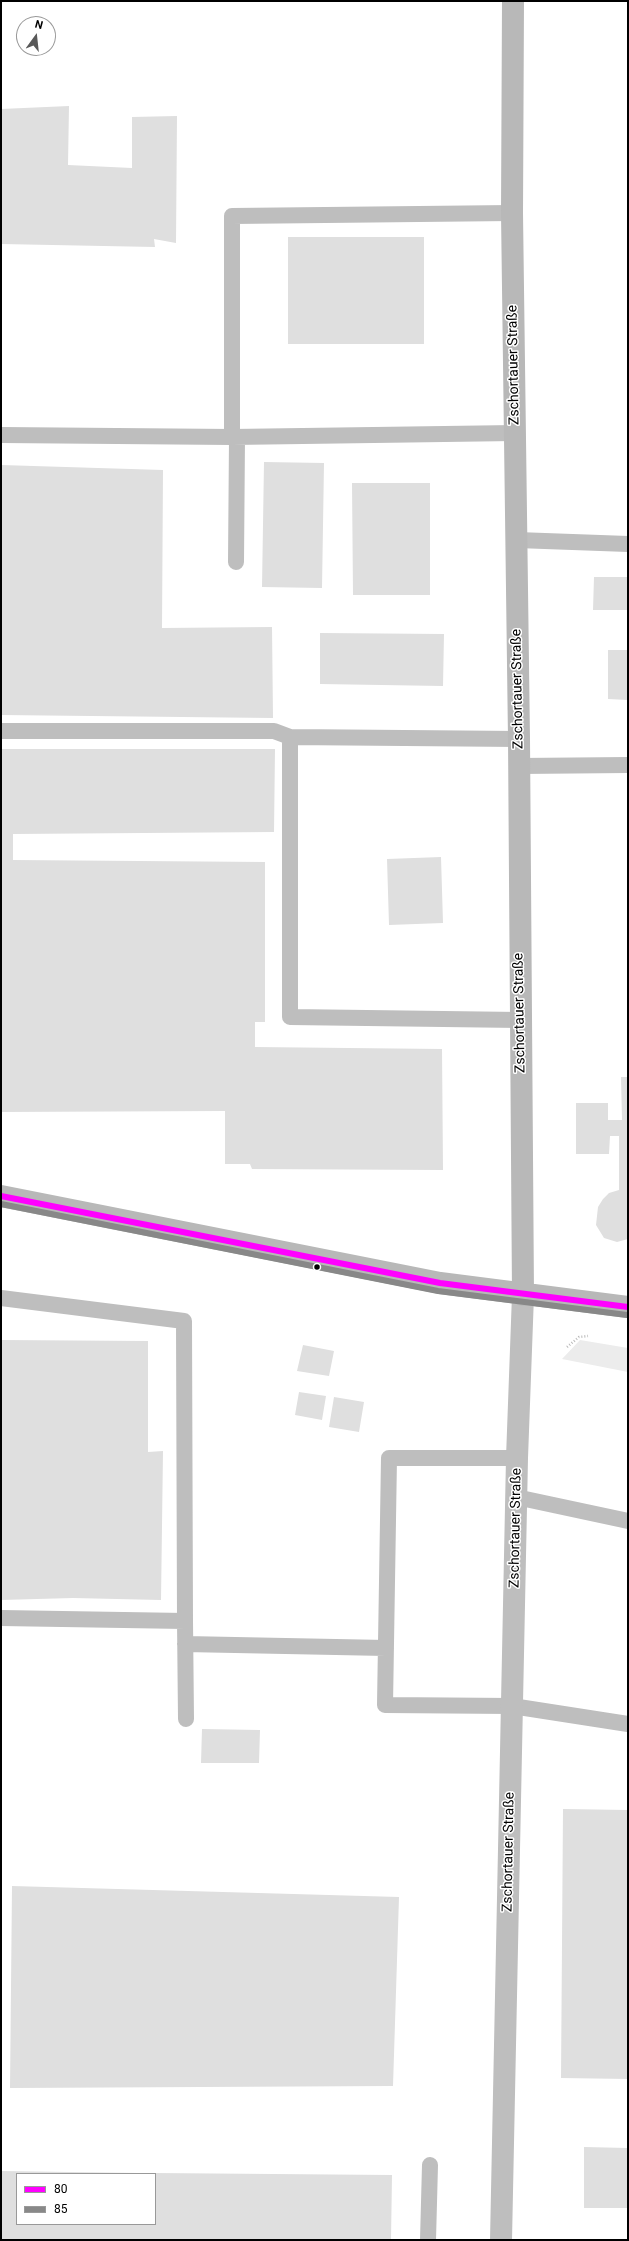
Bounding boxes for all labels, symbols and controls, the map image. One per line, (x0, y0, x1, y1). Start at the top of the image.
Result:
north arrow (16, 16, 56, 56)
text: N (34, 18, 44, 32)
street label: Zschortauer Straße (505, 305, 523, 425)
street label: Zschortauer Straße (509, 629, 527, 749)
street label: Zschortauer Straße (511, 953, 529, 1073)
unlabelled marker (312, 1262, 322, 1272)
street label: Zschortauer Straße (507, 1468, 525, 1588)
street label: Zschortauer Straße (500, 1792, 518, 1912)
legend (16, 2173, 156, 2225)
text: 80 (54, 2182, 68, 2196)
text: 85 (54, 2202, 68, 2216)

